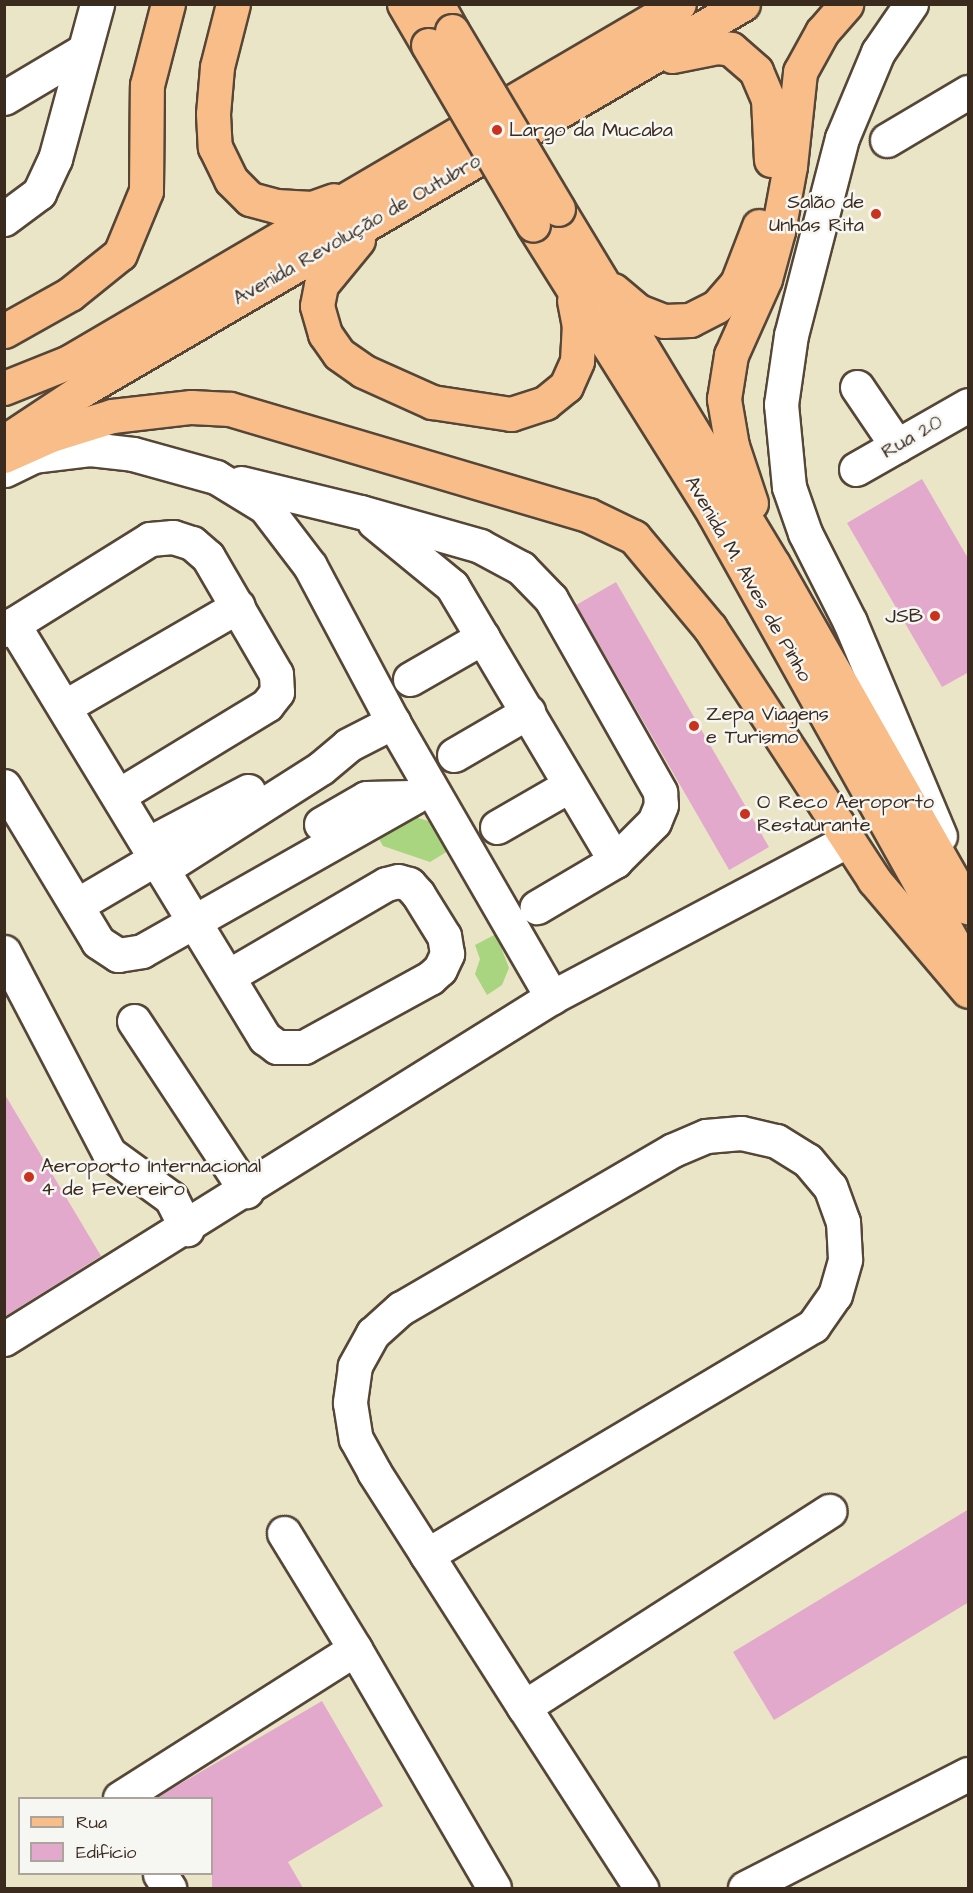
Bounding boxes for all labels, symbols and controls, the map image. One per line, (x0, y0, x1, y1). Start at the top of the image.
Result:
place label: Largo da Mucaba (509, 118, 673, 142)
marker: Largo da Mucaba (490, 123, 504, 137)
street label: Avenida Revolução de Outubro (229, 149, 485, 311)
place label: Salão de Unhas Rita (769, 190, 864, 237)
marker: Salão de Unhas Rita (869, 207, 883, 221)
street label: Rua 20 (877, 410, 947, 464)
street label: Avenida M. Alves de Pinho (679, 472, 817, 686)
place label: JSB (885, 604, 923, 628)
marker: JSB (928, 609, 942, 623)
place label: Zepa Viagens e Turismo (706, 702, 829, 749)
marker: Zepa Viagens e Turismo (687, 719, 701, 733)
place label: O Reco Aeroporto Restaurante (757, 790, 934, 837)
marker: O Reco Aeroporto Restaurante (738, 807, 752, 821)
place label: Aeroporto Internacional 4 de Fevereiro (41, 1154, 261, 1201)
marker: Aeroporto Internacional 4 de Fevereiro (22, 1170, 36, 1184)
legend (18, 1797, 213, 1875)
text: Rua (76, 1810, 107, 1835)
text: Edifício (76, 1840, 136, 1865)

